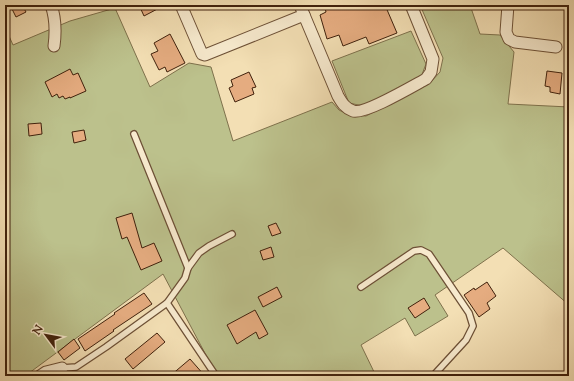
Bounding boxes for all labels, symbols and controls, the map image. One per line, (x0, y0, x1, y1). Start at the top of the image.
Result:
north arrow (26, 315, 66, 355)
text: N (29, 322, 48, 339)

